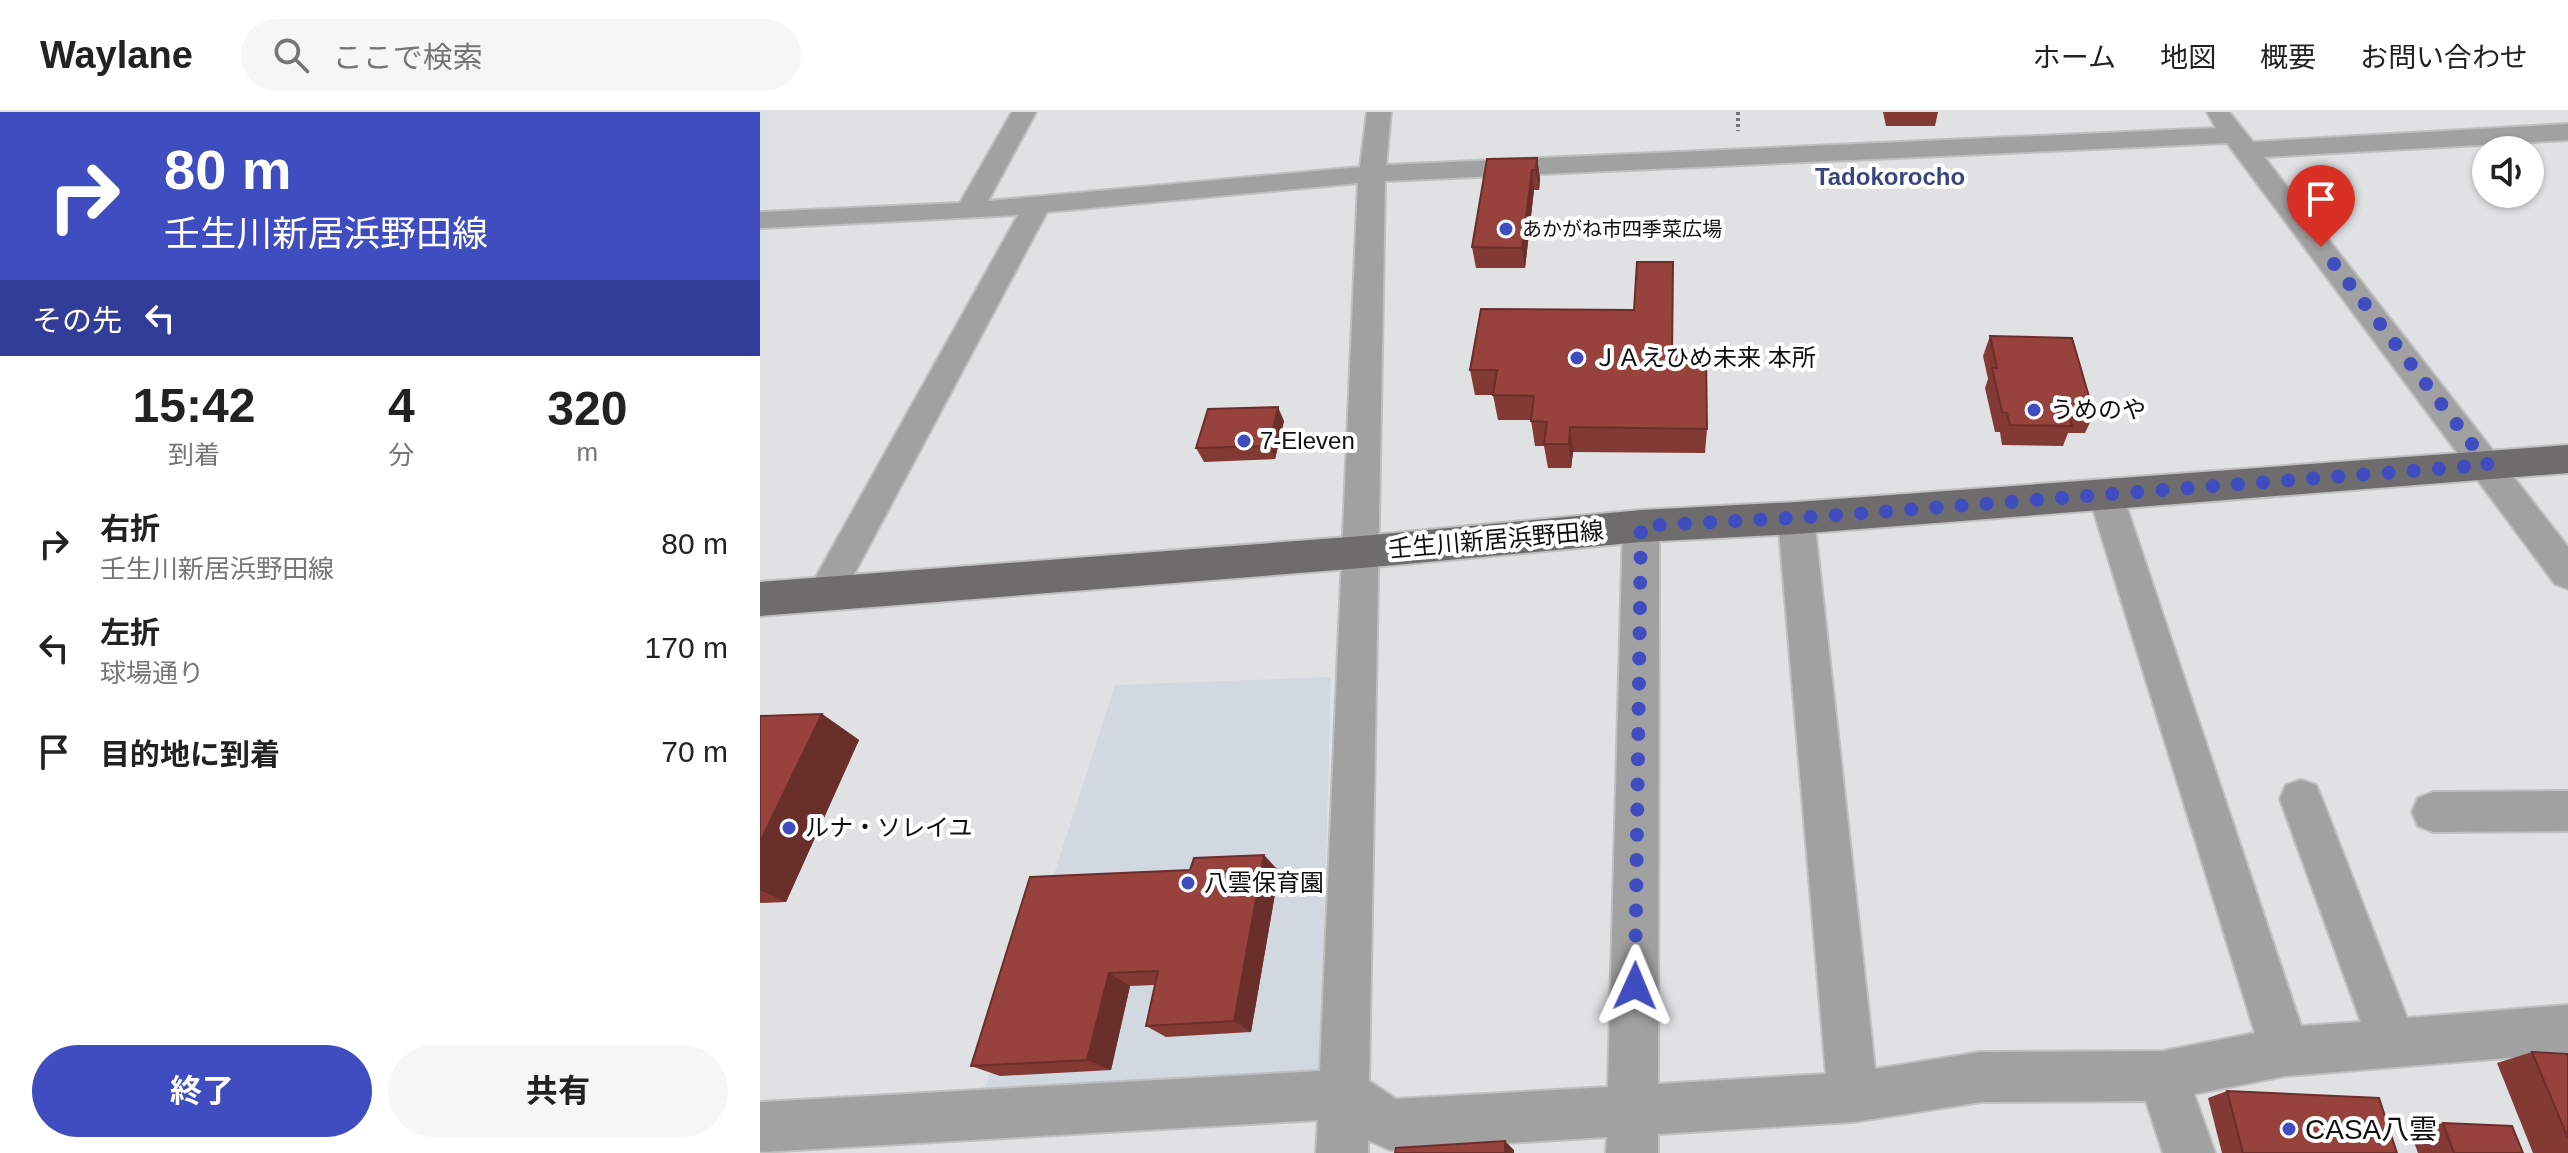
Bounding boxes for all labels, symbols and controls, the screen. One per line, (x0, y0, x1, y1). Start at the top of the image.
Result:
search box (241, 19, 801, 91)
icon: search (269, 33, 313, 77)
text: Waylane (40, 34, 193, 76)
text: ここで検索 (333, 41, 483, 74)
text: ホーム (2033, 42, 2116, 73)
text: 地図 (2160, 42, 2216, 73)
text: 概要 (2260, 42, 2316, 73)
text: お問い合わせ (2360, 42, 2528, 73)
map controls (2472, 136, 2544, 208)
button: sound (2472, 136, 2544, 208)
text: 80 m (164, 138, 292, 201)
icon: right (32, 144, 136, 248)
district label: Tadokorocho (1815, 163, 1965, 190)
pin (2287, 165, 2355, 247)
icon: arrive (2299, 177, 2343, 221)
text: 壬生川新居浜野田線 (164, 213, 488, 254)
place label: あかがね市四季菜広場 (1522, 218, 1722, 240)
marker: あかがね市四季菜広場 (1497, 220, 1515, 238)
icon: left (138, 296, 182, 340)
text: その先 (32, 304, 122, 337)
place label: ＪＡえひめ未来 本所 (1593, 344, 1816, 371)
marker: ＪＡえひめ未来 本所 (1568, 349, 1586, 367)
text: 15:42 (133, 379, 255, 432)
text: 4 (388, 379, 415, 432)
text: 320 (547, 382, 627, 435)
place label: うめのや (2050, 396, 2146, 423)
marker: うめのや (2025, 401, 2043, 419)
place label: 7-Eleven (1260, 427, 1355, 454)
marker: 7-Eleven (1235, 432, 1253, 450)
text: m (577, 437, 598, 467)
text: 到着 (168, 440, 220, 470)
text: 分 (388, 440, 414, 470)
text: 右折 (100, 512, 160, 545)
street label: 壬生川新居浜野田線 (1387, 517, 1605, 562)
icon: right (32, 522, 76, 566)
text: 80 m (661, 527, 728, 560)
text: 壬生川新居浜野田線 (100, 554, 334, 584)
text: 左折 (100, 616, 160, 649)
icon: left (32, 626, 76, 670)
text: 170 m (645, 631, 728, 664)
text: 球場通り (100, 658, 204, 688)
icon: arrive (32, 730, 76, 774)
text: 70 m (661, 735, 728, 768)
text: 目的地に到着 (100, 738, 280, 771)
place label: ルナ・ソレイユ (805, 814, 973, 841)
marker: ルナ・ソレイユ (780, 819, 798, 837)
place label: 八雲保育園 (1204, 869, 1324, 896)
marker: 八雲保育園 (1179, 874, 1197, 892)
position arrow (1593, 944, 1677, 1028)
button: 終了 (32, 1045, 372, 1137)
button: 共有 (388, 1045, 728, 1137)
place label: CASA八雲 (2305, 1114, 2437, 1145)
marker: CASA八雲 (2280, 1120, 2298, 1138)

